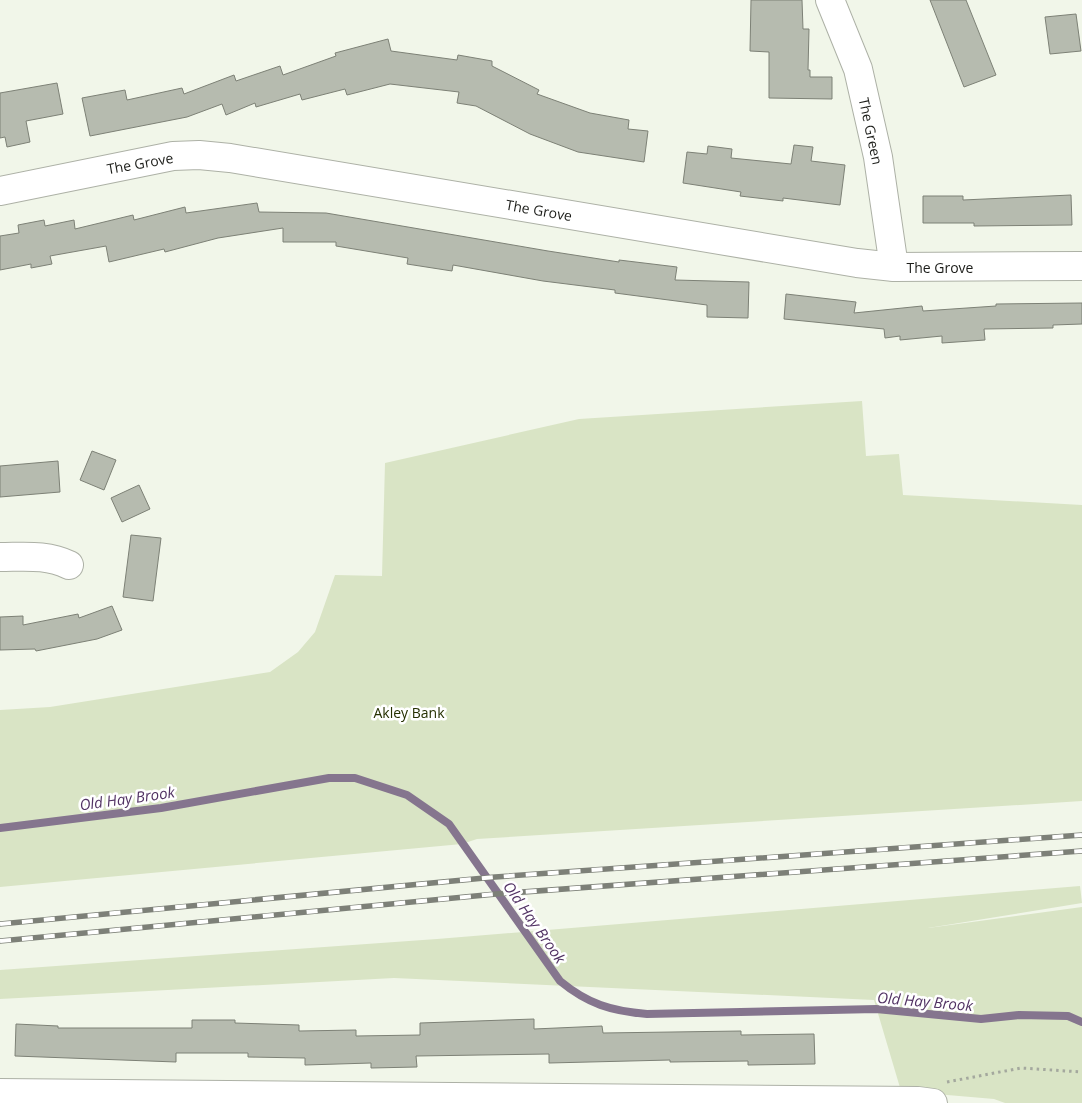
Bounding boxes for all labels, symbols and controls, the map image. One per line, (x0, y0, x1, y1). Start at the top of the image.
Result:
street label: The Green (855, 96, 887, 166)
street label: The Grove (105, 148, 175, 178)
street label: The Grove (504, 195, 574, 225)
street label: The Grove (907, 258, 974, 277)
park label: Akley Bank (373, 703, 445, 722)
water label: Old Hay Brook (78, 781, 176, 815)
water label: Old Hay Brook (499, 877, 571, 968)
water label: Old Hay Brook (876, 987, 974, 1015)

